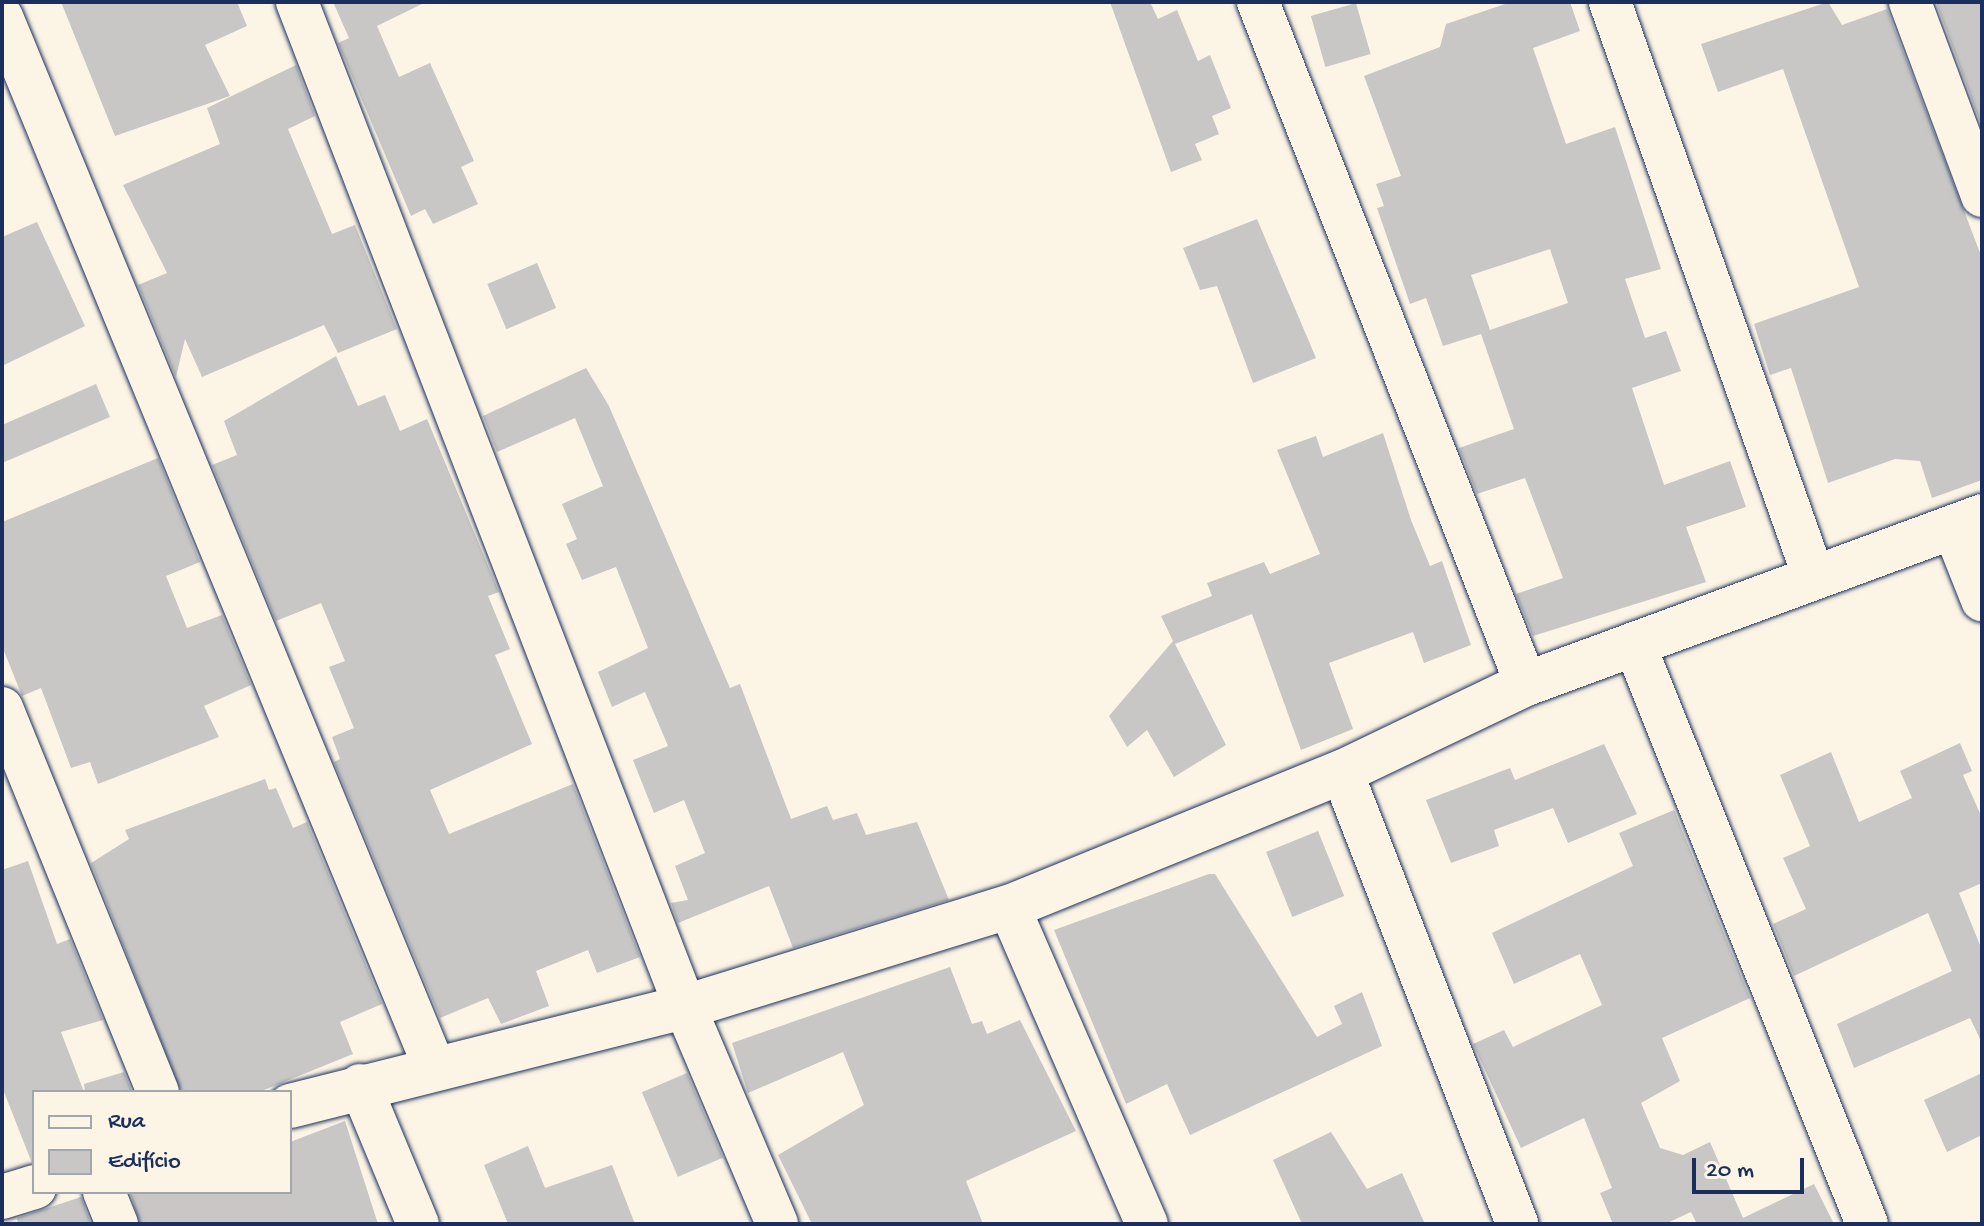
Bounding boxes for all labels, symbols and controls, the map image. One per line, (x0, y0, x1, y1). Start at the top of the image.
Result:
legend (32, 1090, 292, 1194)
text: Rua (108, 1108, 145, 1137)
scale bar (1696, 1142, 1808, 1192)
text: Edifício (108, 1148, 181, 1177)
text: 20 m (1706, 1157, 1754, 1186)

